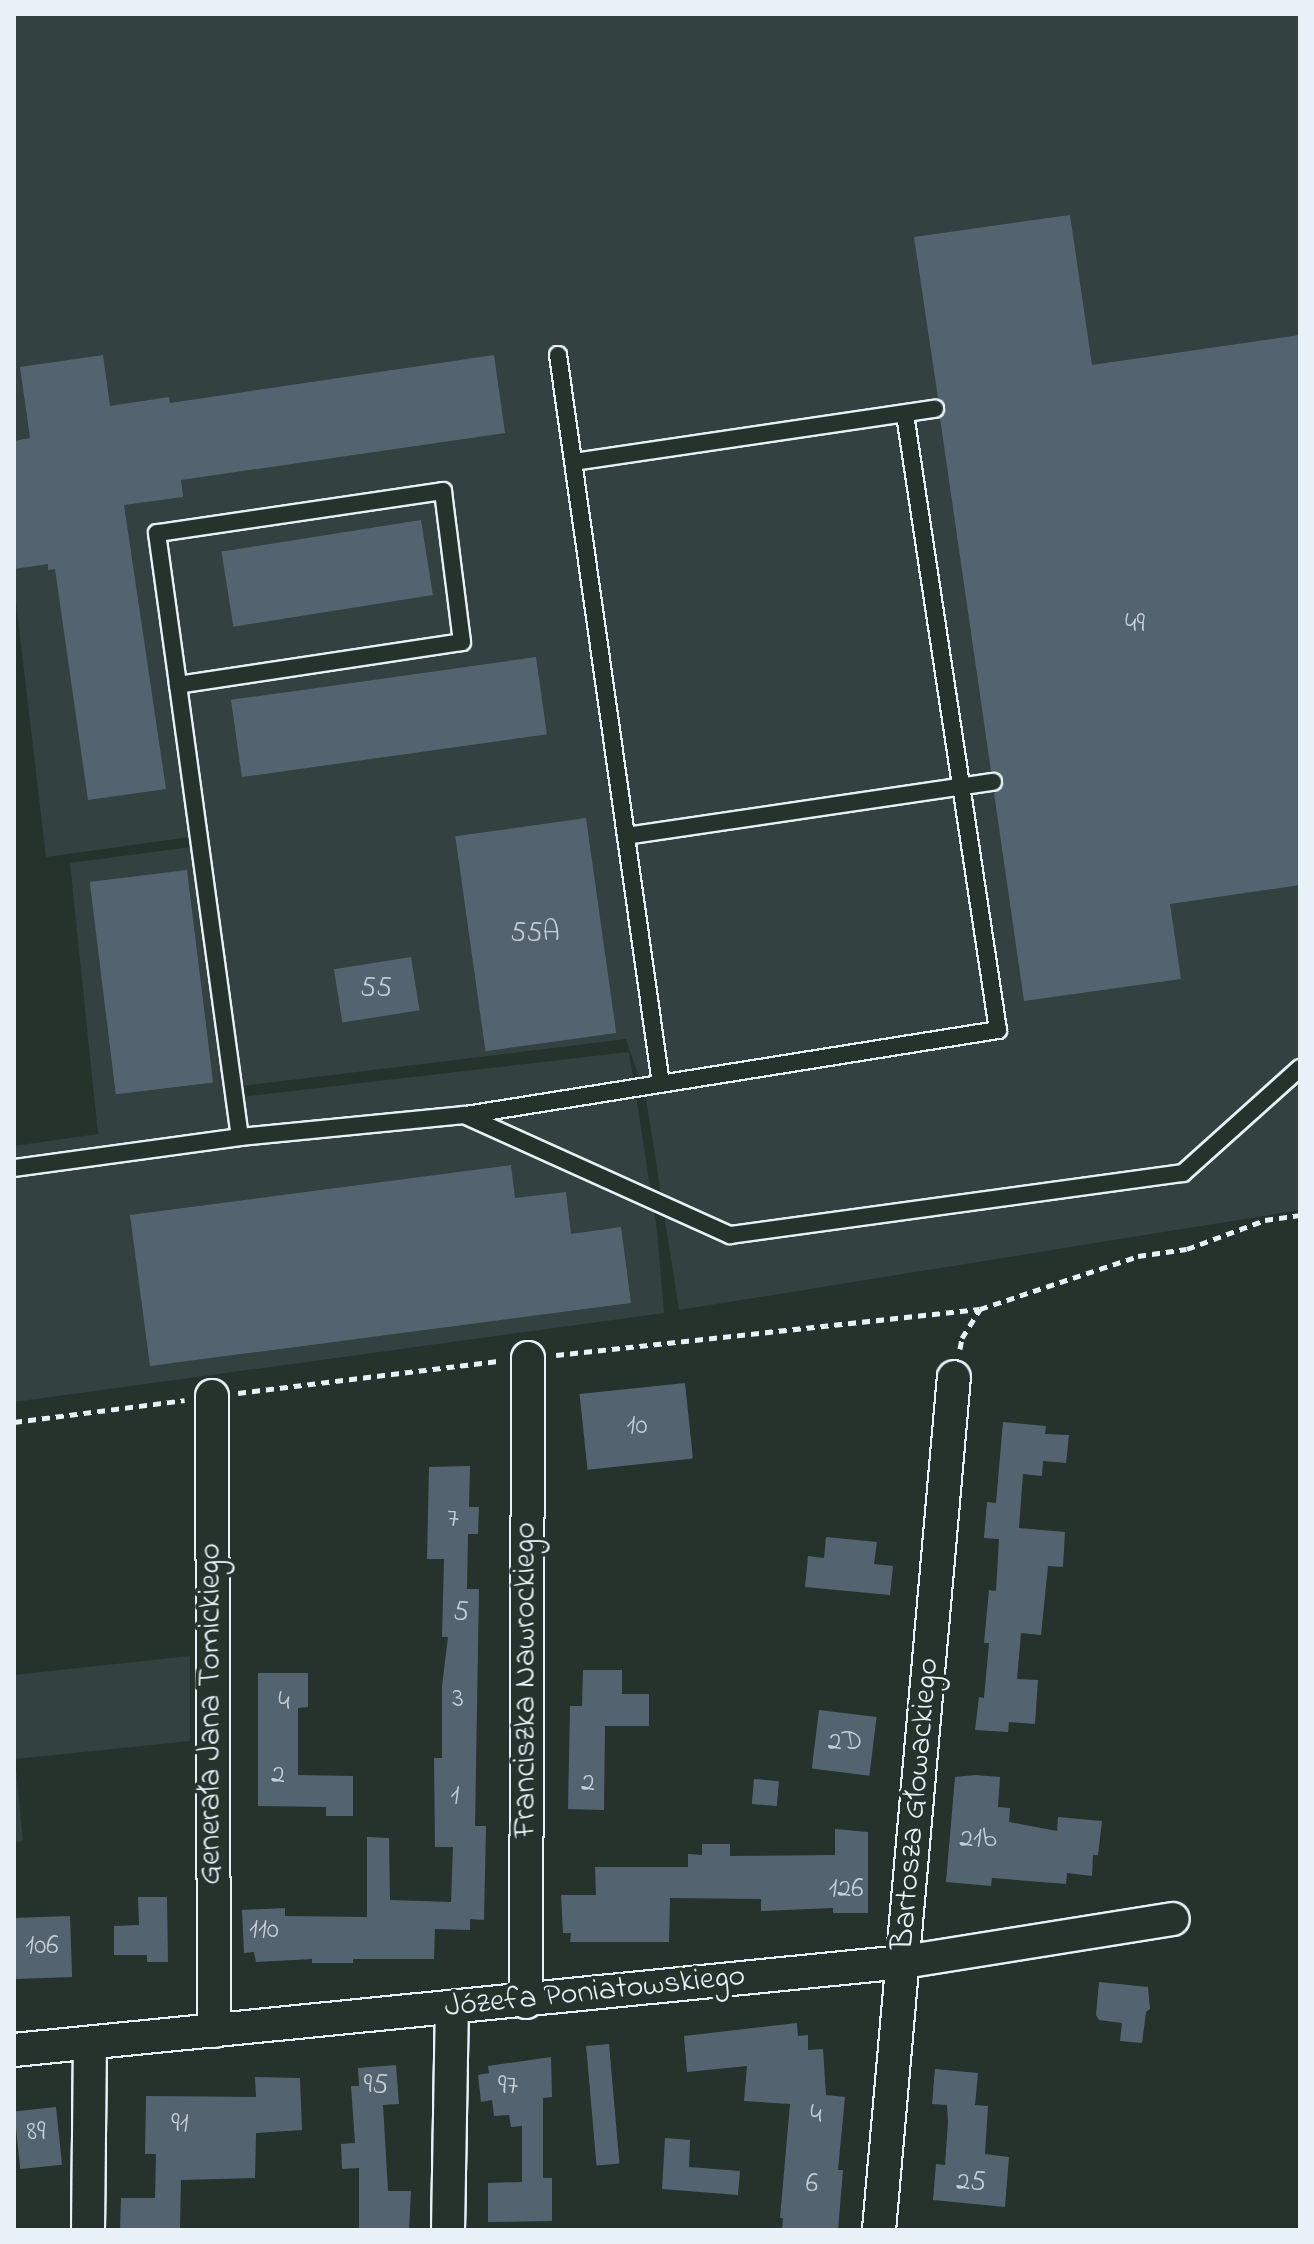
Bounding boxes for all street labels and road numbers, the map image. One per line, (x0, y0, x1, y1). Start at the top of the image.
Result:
street label: Franciszka Nawrockiego (508, 1522, 546, 1838)
street label: Generała Jana Tomickiego (193, 1543, 231, 1885)
street label: Bartosza Głowackiego (885, 1657, 949, 1951)
street label: Józefa Poniatowskiego (443, 1958, 747, 2028)

